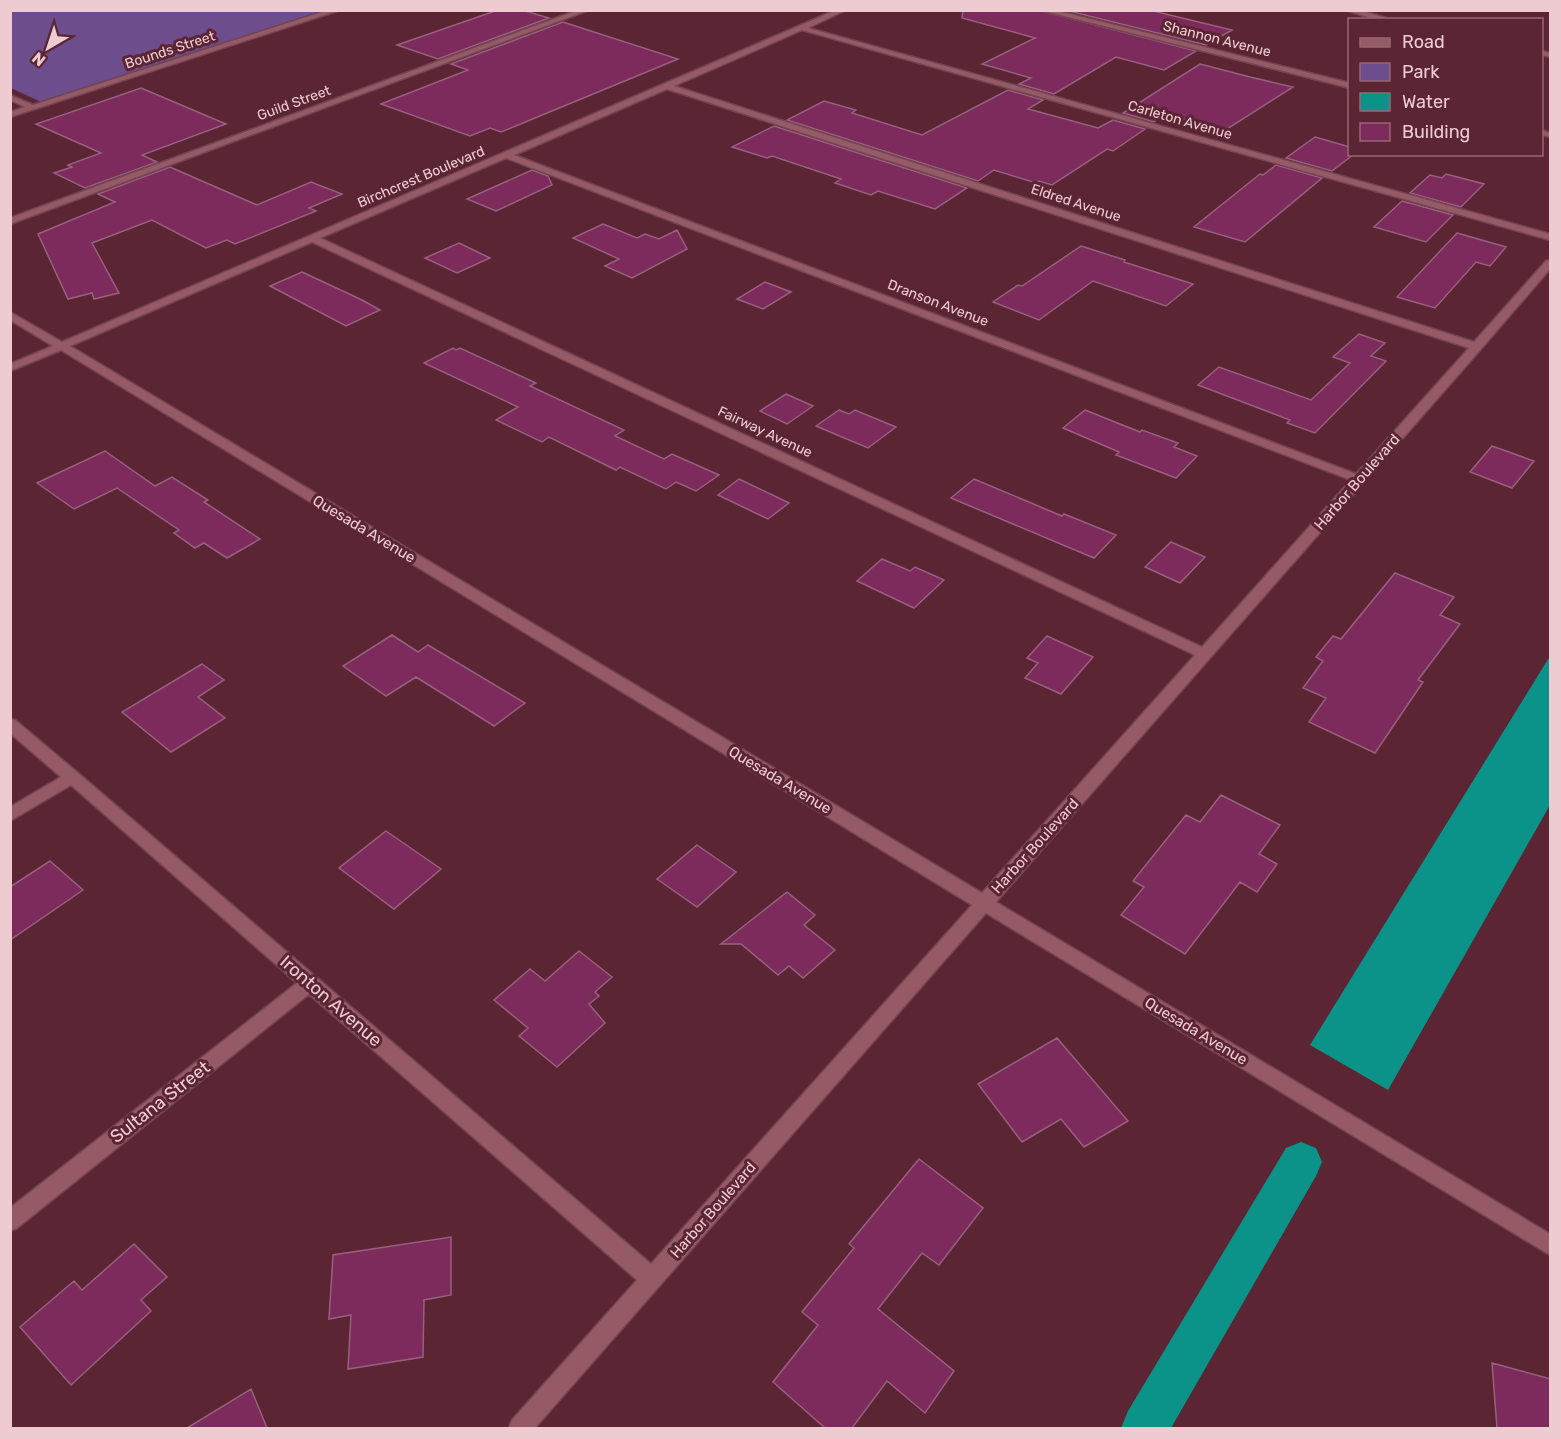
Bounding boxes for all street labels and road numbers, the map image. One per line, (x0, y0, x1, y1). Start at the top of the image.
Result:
street label: Shannon Avenue (1161, 17, 1273, 61)
street label: Bounds Street (123, 27, 218, 73)
street label: Guild Street (255, 82, 334, 124)
street label: Carleton Avenue (1126, 97, 1234, 143)
street label: Birchcrest Boulevard (355, 143, 487, 211)
street label: Eldred Avenue (1029, 180, 1123, 226)
street label: Dranson Avenue (885, 276, 991, 330)
street label: Fairway Avenue (715, 403, 815, 461)
street label: Harbor Boulevard (1310, 430, 1404, 534)
street label: Quesada Avenue (309, 491, 419, 567)
street label: Quesada Avenue (725, 742, 835, 818)
street label: Harbor Boulevard (988, 795, 1082, 897)
street label: Ironton Avenue (275, 951, 387, 1051)
street label: Quesada Avenue (1141, 993, 1251, 1069)
street label: Sultana Street (106, 1056, 214, 1148)
street label: Harbor Boulevard (666, 1158, 760, 1262)

